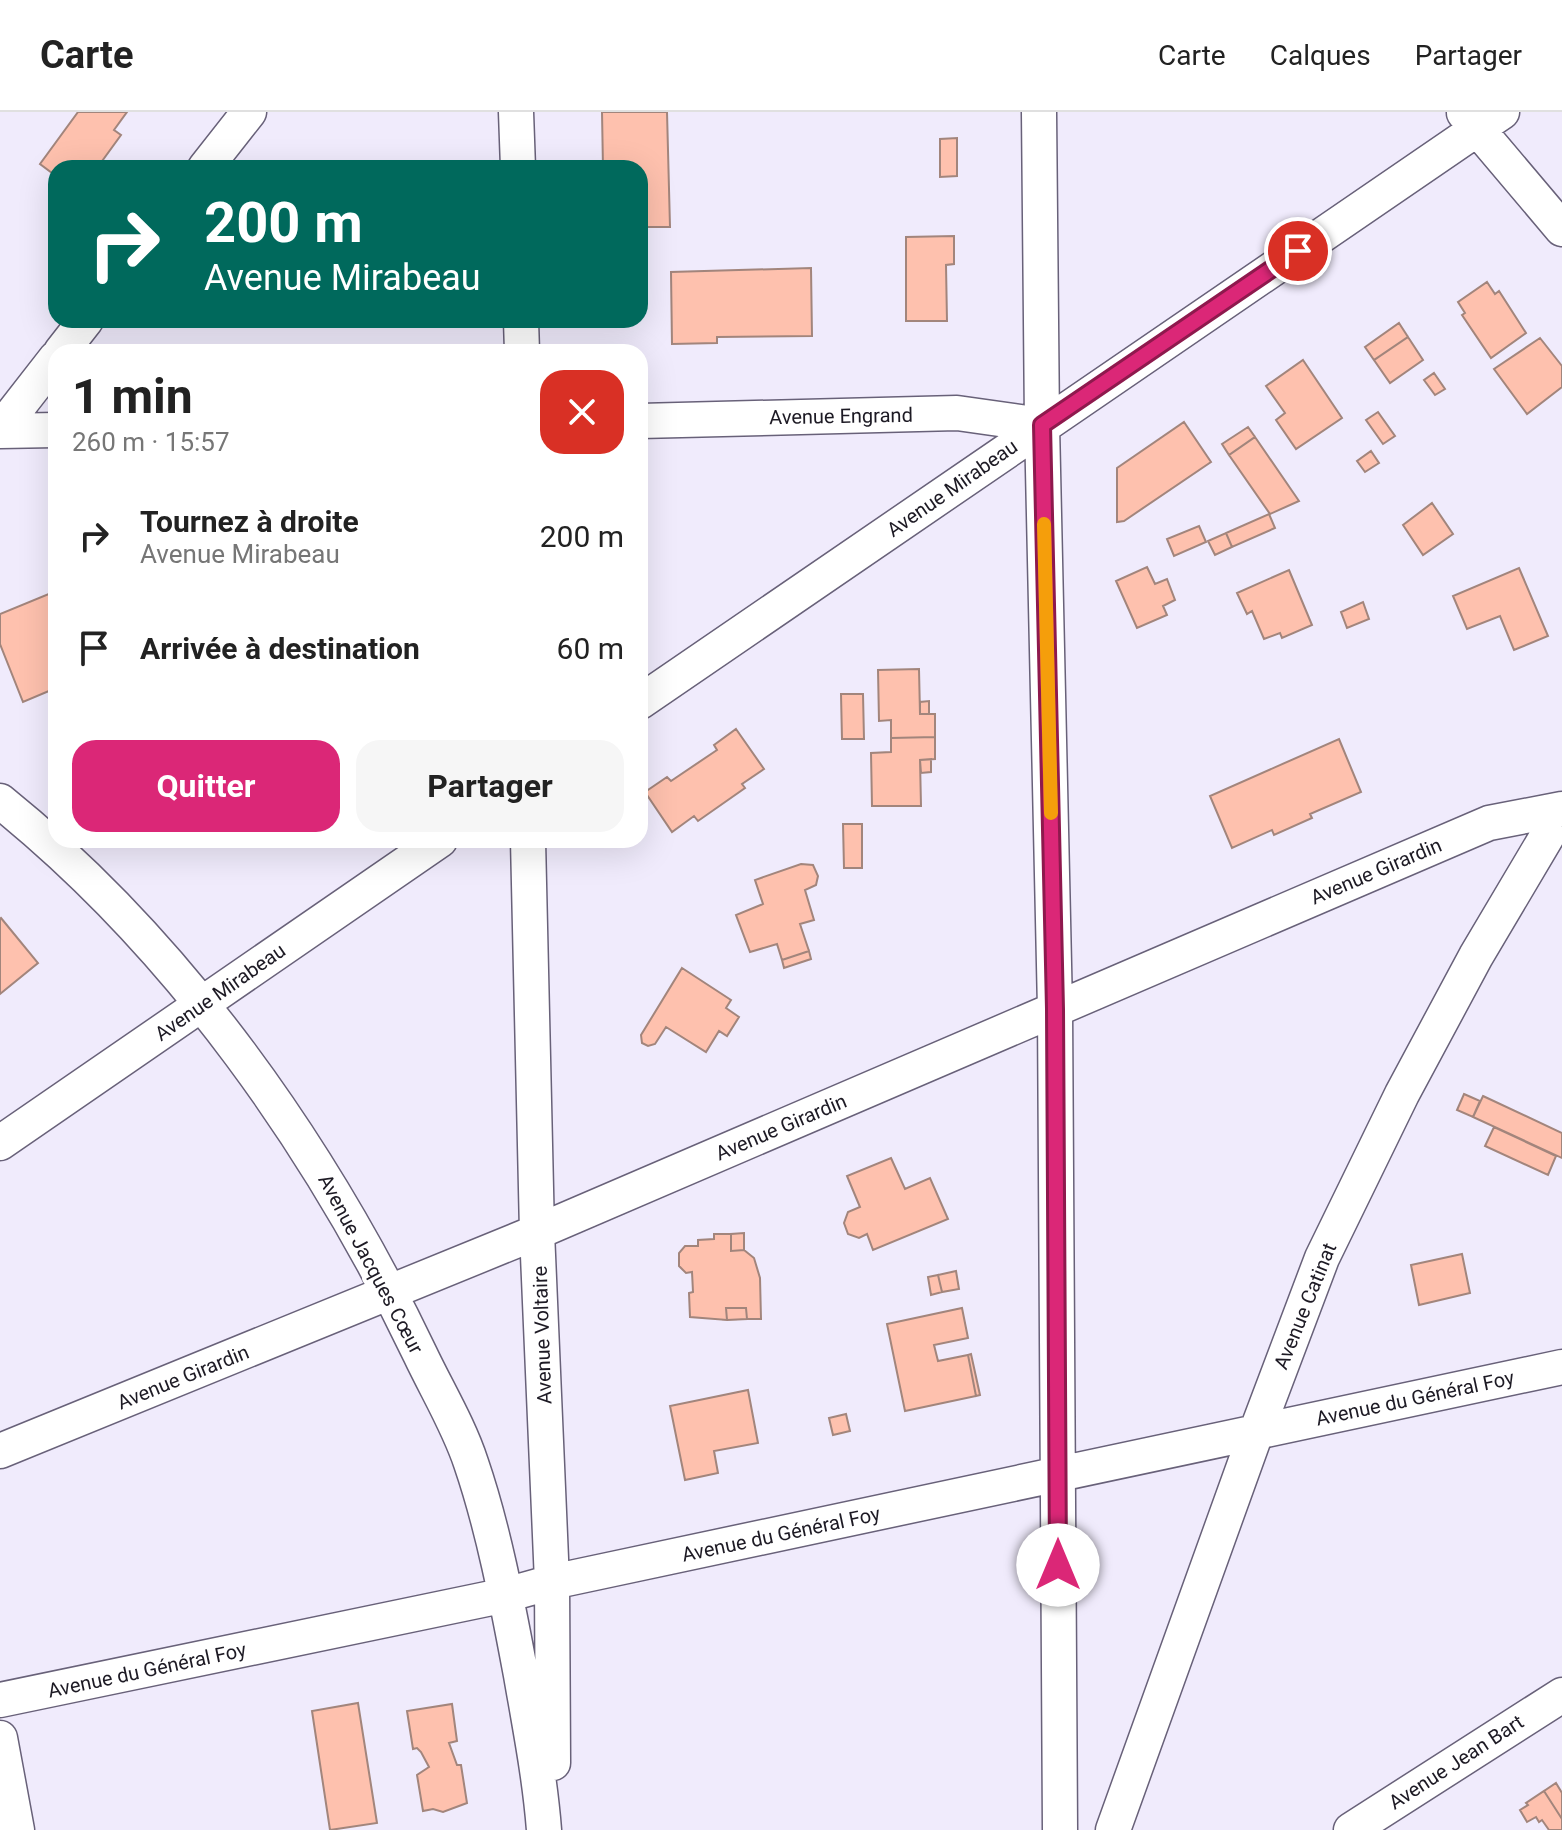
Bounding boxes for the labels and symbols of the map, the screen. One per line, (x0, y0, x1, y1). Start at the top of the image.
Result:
pin (1264, 217, 1332, 285)
street label: Avenue Engrand (769, 403, 913, 429)
street label: Avenue Mirabeau (882, 434, 1022, 542)
street label: Avenue Girardin (1307, 833, 1445, 909)
street label: Avenue Mirabeau (150, 938, 290, 1046)
street label: Avenue Girardin (712, 1089, 850, 1165)
street label: Avenue Jacques Cœur (313, 1170, 429, 1358)
street label: Avenue Catinat (1269, 1239, 1341, 1373)
street label: Avenue Voltaire (528, 1265, 556, 1405)
street label: Avenue Girardin (114, 1340, 252, 1414)
street label: Avenue du Général Foy (1314, 1365, 1517, 1431)
street label: Avenue du Général Foy (680, 1501, 883, 1567)
position arrow (1016, 1523, 1100, 1607)
street label: Avenue du Général Foy (46, 1637, 249, 1703)
street label: Avenue Jean Bart (1384, 1709, 1528, 1815)

